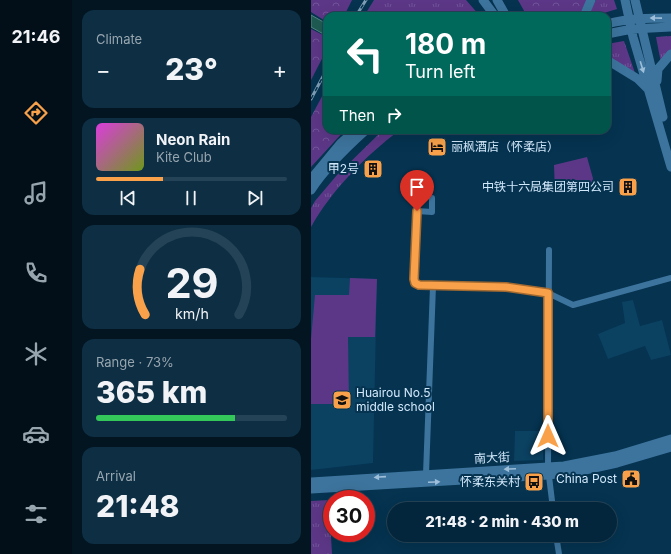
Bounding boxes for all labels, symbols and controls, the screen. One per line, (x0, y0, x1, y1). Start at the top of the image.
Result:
one-way arrow (649, 15, 662, 21)
text: 21:46 (12, 26, 60, 47)
text: 180 m (405, 27, 486, 61)
icon: left (339, 28, 391, 80)
text: Climate (96, 31, 142, 47)
text: 23° (165, 51, 218, 87)
text: − (96, 57, 111, 83)
text: + (272, 57, 287, 83)
text: Turn left (405, 61, 475, 82)
one-way arrow (639, 61, 645, 73)
icon: directions (22, 99, 50, 127)
icon: right (383, 104, 405, 126)
text: Then (339, 106, 375, 125)
text: Neon Rain (156, 130, 230, 149)
hotel icon: 丽枫酒店（怀柔店） (426, 136, 448, 158)
place label: 丽枫酒店（怀柔店） (451, 139, 559, 154)
text: Kite Club (156, 149, 212, 165)
building icon: 甲2号 (362, 158, 384, 180)
place label: 甲2号 (328, 161, 359, 176)
pin (400, 170, 434, 211)
icon: arrive (406, 176, 428, 198)
building icon: 中铁十六局集团第四公司 (617, 176, 639, 198)
icon: music (22, 179, 50, 207)
place label: 中铁十六局集团第四公司 (482, 179, 614, 194)
icon: previous (117, 187, 139, 209)
icon: pause (180, 187, 202, 209)
icon: next (244, 187, 266, 209)
text: 29 (165, 258, 218, 308)
icon: phone (22, 259, 50, 287)
text: km/h (175, 305, 208, 322)
icon: climate (22, 340, 50, 368)
text: Range · 73% (96, 354, 174, 370)
text: 365 km (96, 374, 207, 410)
place label: Huairou No.5 middle school (356, 385, 435, 414)
school or university icon: Huairou No.5 middle school (331, 389, 353, 411)
position arrow (527, 415, 569, 457)
icon: car (22, 420, 50, 448)
street label: 南大街 (474, 449, 510, 466)
one-way arrow (504, 466, 516, 473)
text: Arrival (96, 468, 136, 484)
public building icon: China Post (620, 468, 642, 490)
bus stop icon: 怀柔东关村 (523, 471, 545, 493)
place label: China Post (556, 471, 617, 486)
one-way arrow (374, 474, 386, 481)
place label: 怀柔东关村 (460, 474, 521, 489)
one-way arrow (428, 479, 441, 485)
text: 21:48 (96, 488, 180, 524)
speed limit sign: 30 (323, 490, 375, 542)
icon: filters (22, 500, 50, 528)
text: 21:48 · 2 min · 430 m (425, 512, 579, 531)

